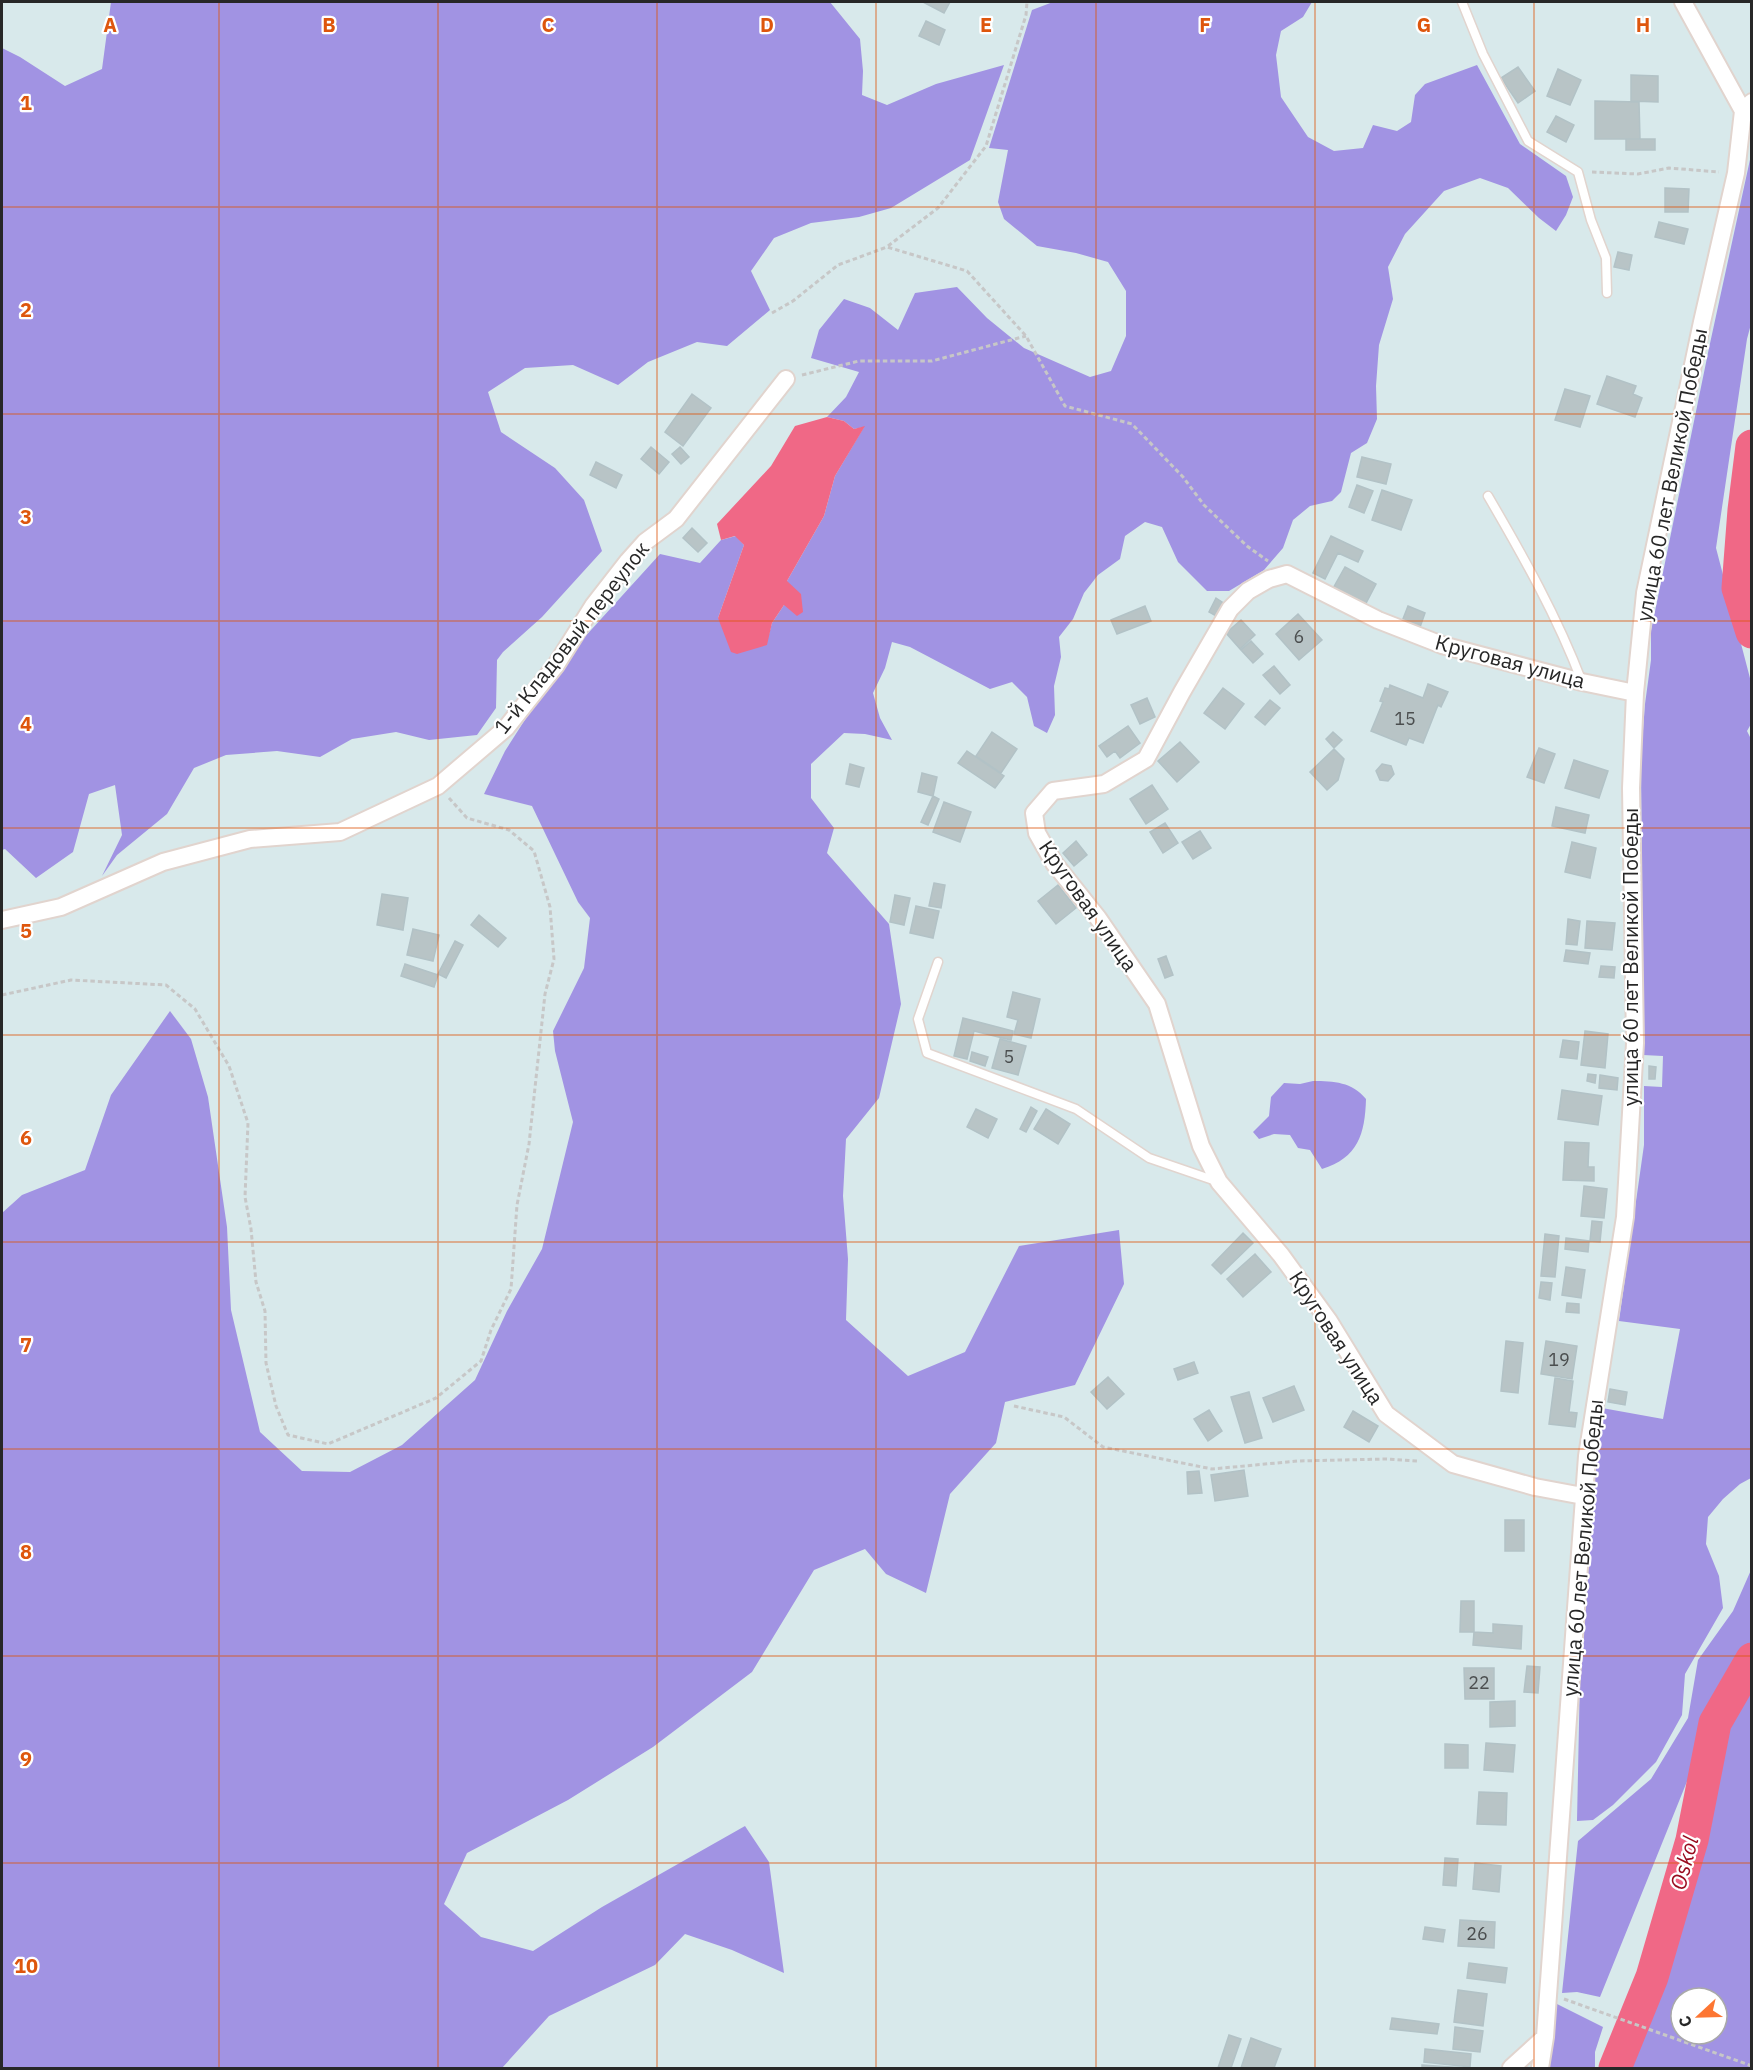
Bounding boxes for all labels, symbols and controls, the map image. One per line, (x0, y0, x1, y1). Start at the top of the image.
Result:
text: A (103, 11, 117, 38)
text: B (322, 11, 336, 38)
text: C (541, 11, 555, 38)
text: D (760, 11, 774, 38)
text: E (980, 11, 992, 38)
text: F (1199, 11, 1211, 38)
text: G (1417, 11, 1431, 38)
text: H (1636, 11, 1650, 38)
text: 1 (20, 89, 32, 116)
text: 2 (20, 296, 32, 323)
street label: улица 60 лет Великой Победы (1629, 326, 1713, 624)
text: 3 (20, 503, 32, 530)
street label: 1-й Кладовый переулок (487, 535, 655, 739)
house number: 6 (1294, 625, 1304, 648)
street label: Круговая улица (1432, 628, 1588, 695)
house number: 15 (1394, 707, 1416, 730)
text: 4 (20, 710, 32, 737)
street label: улица 60 лет Великой Победы (1616, 808, 1644, 1106)
street label: Круговая улица (1033, 834, 1144, 977)
text: 5 (20, 917, 32, 944)
house number: 5 (1004, 1045, 1014, 1068)
text: 6 (20, 1124, 32, 1151)
street label: Круговая улица (1283, 1265, 1391, 1410)
text: 7 (20, 1331, 32, 1358)
house number: 19 (1548, 1348, 1570, 1371)
street label: улица 60 лет Великой Победы (1555, 1398, 1609, 1698)
text: 8 (20, 1538, 32, 1565)
house number: 22 (1468, 1671, 1490, 1694)
text: 9 (20, 1745, 32, 1772)
water label: Oskol (1662, 1833, 1705, 1893)
house number: 26 (1466, 1922, 1488, 1945)
text: 10 (14, 1952, 38, 1979)
north arrow (1669, 1986, 1729, 2046)
text: С (1674, 2013, 1696, 2030)

